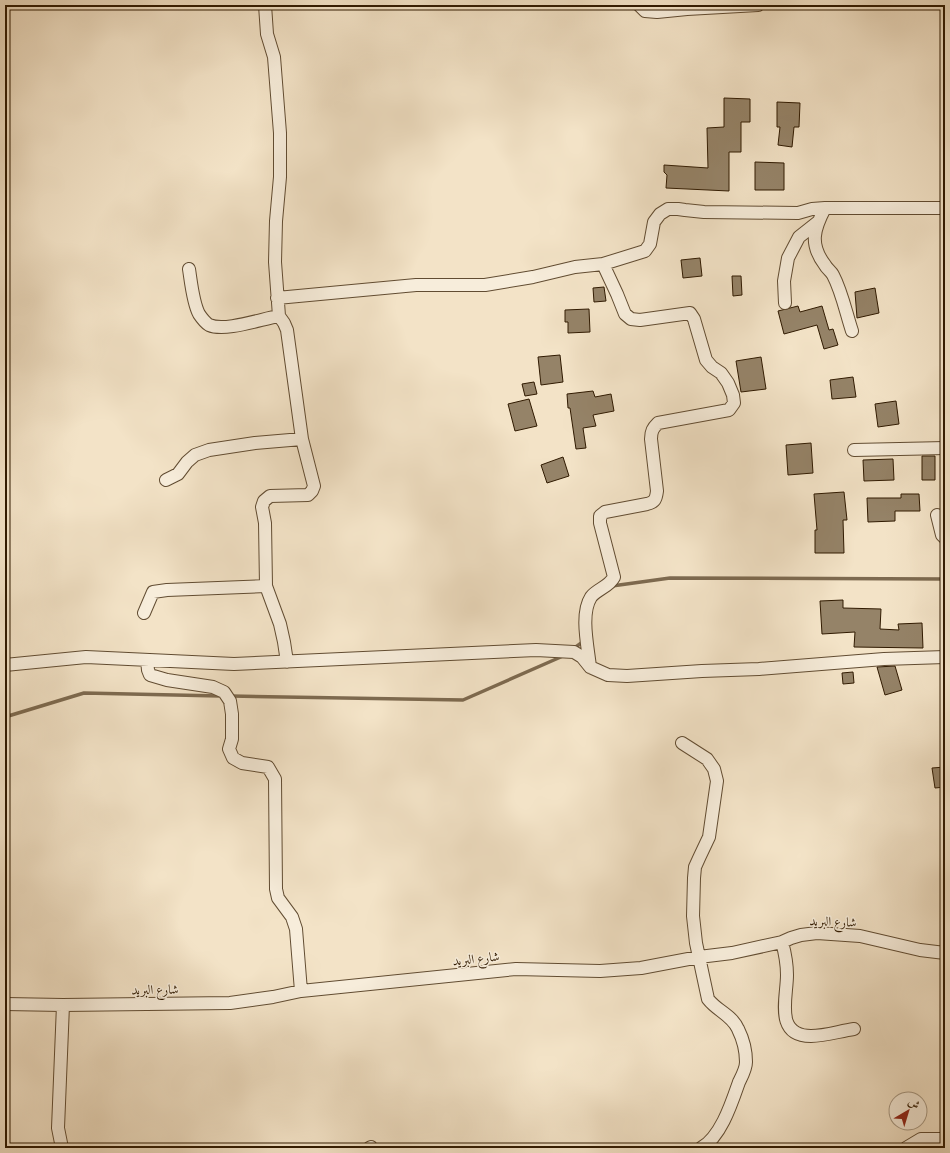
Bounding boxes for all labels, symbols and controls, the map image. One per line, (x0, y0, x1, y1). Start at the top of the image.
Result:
street label: شارع البريد (809, 913, 857, 934)
street label: شارع البريد (452, 949, 501, 972)
street label: شارع البريد (131, 982, 179, 1001)
north arrow (888, 1091, 928, 1131)
text: ش (906, 1095, 922, 1112)

